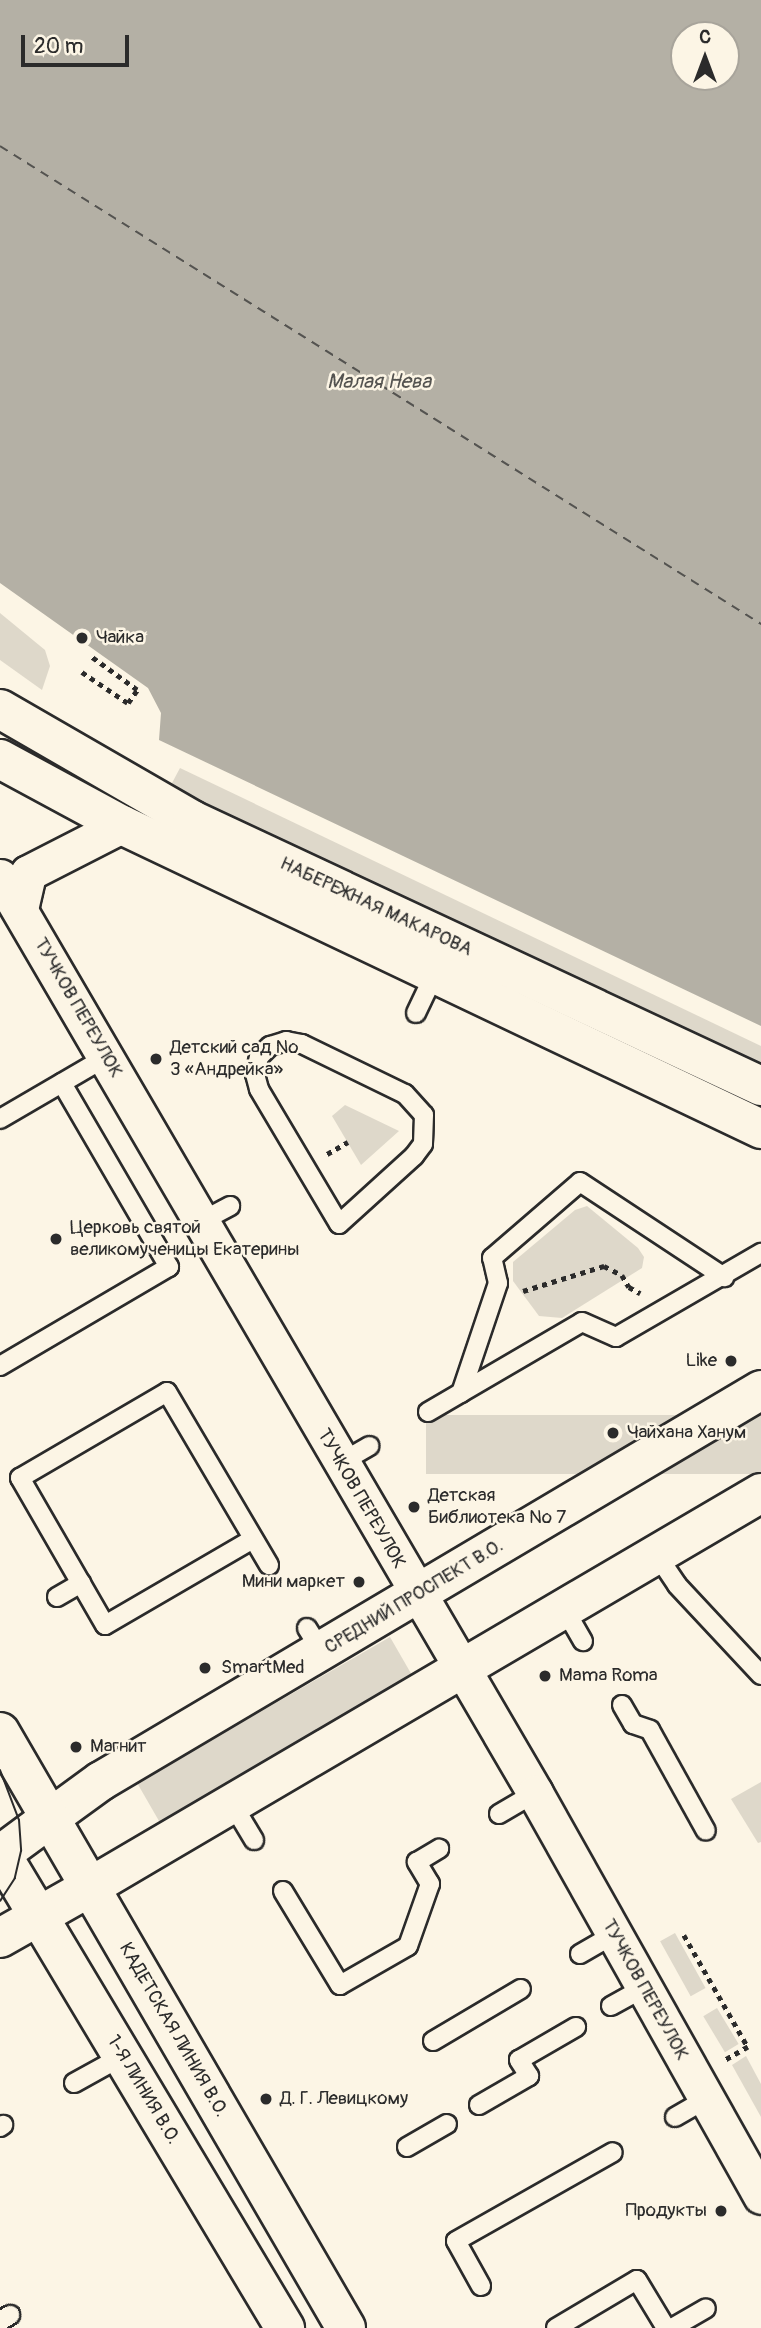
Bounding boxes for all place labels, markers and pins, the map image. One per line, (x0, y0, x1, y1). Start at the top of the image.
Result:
place label: Чайка (96, 627, 144, 649)
marker: Чайка (74, 630, 90, 646)
place label: Детский сад № 3 «Андрейка» (170, 1037, 298, 1081)
marker: Детский сад № 3 «Андрейка» (148, 1051, 164, 1067)
place label: Церковь святой великомученицы Екатерины (70, 1217, 299, 1261)
marker: Церковь святой великомученицы Екатерины (48, 1231, 64, 1247)
place label: Like (686, 1350, 717, 1372)
marker: Like (723, 1353, 739, 1369)
place label: Чайхана Ханум (627, 1422, 746, 1444)
marker: Чайхана Ханум (605, 1425, 621, 1441)
place label: Детская Библиотека № 7 (428, 1485, 566, 1529)
marker: Детская Библиотека № 7 (406, 1499, 422, 1515)
place label: Мини маркет (242, 1571, 345, 1593)
marker: Мини маркет (351, 1574, 367, 1590)
place label: SmartMed (221, 1657, 305, 1679)
marker: SmartMed (195, 1658, 215, 1678)
place label: Mama Roma (559, 1665, 658, 1687)
marker: Mama Roma (537, 1668, 553, 1684)
place label: Магнит (90, 1736, 146, 1758)
marker: Магнит (68, 1739, 84, 1755)
place label: Д. Г. Левицкому (280, 2088, 408, 2110)
marker: Д. Г. Левицкому (258, 2091, 274, 2107)
place label: Продукты (625, 2200, 707, 2222)
marker: Продукты (713, 2203, 729, 2219)

